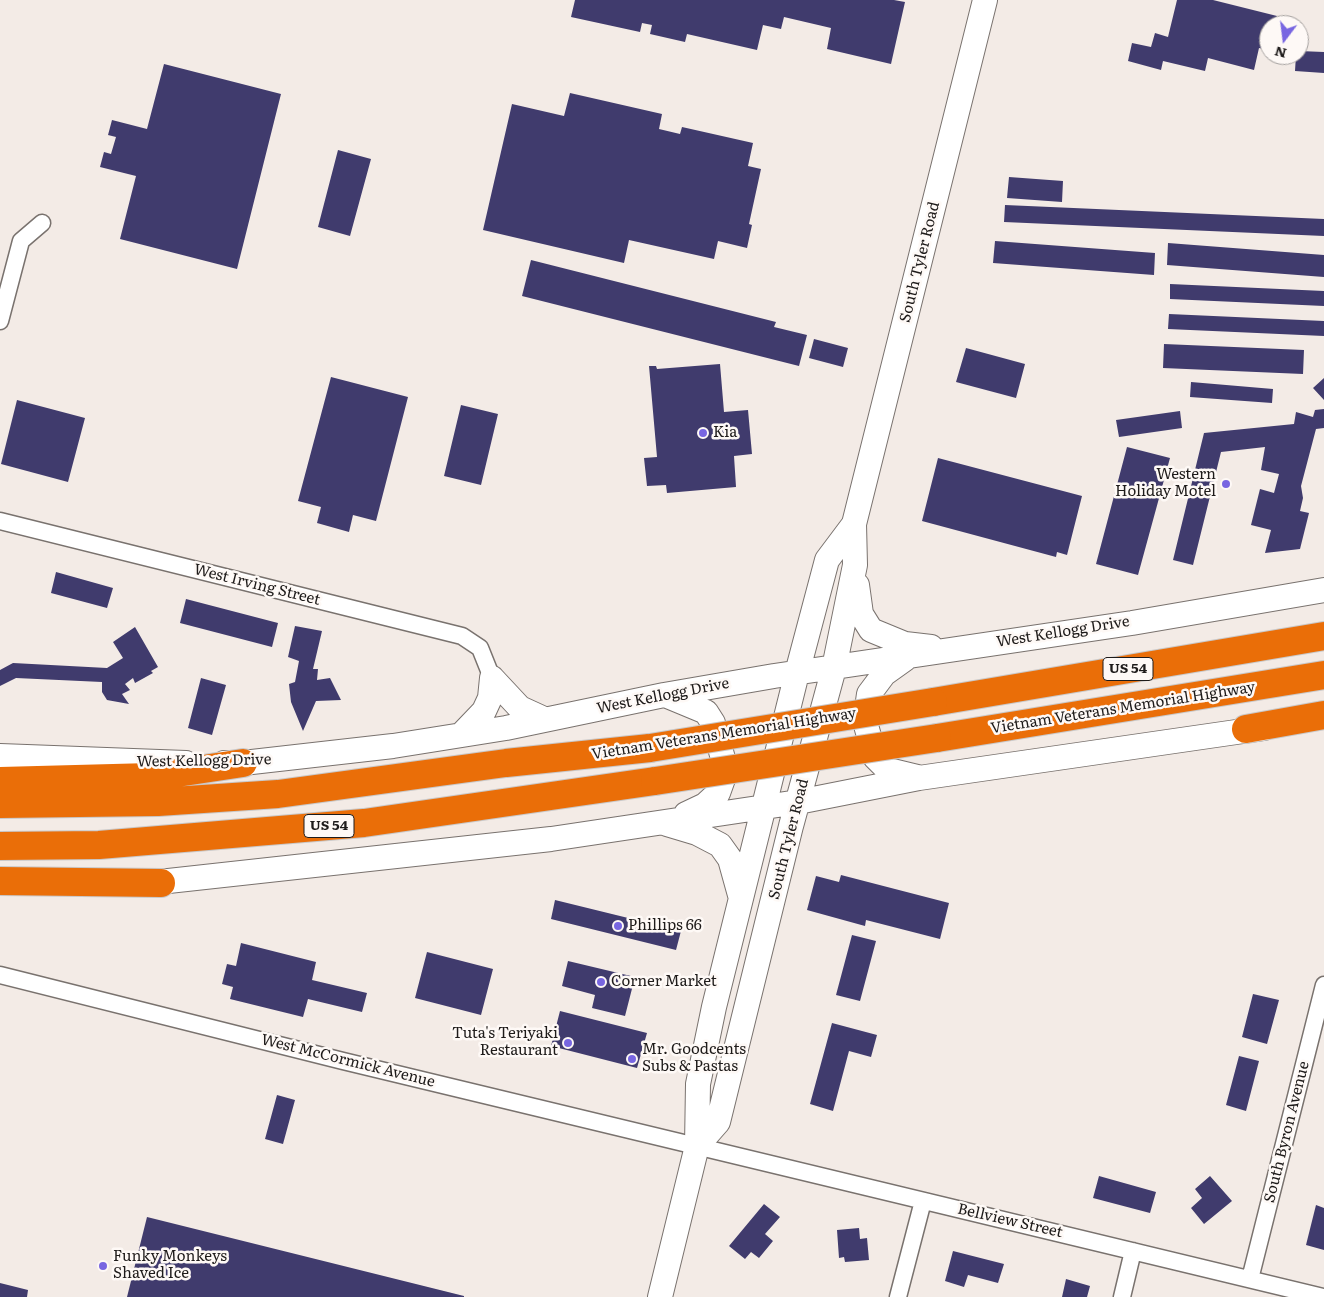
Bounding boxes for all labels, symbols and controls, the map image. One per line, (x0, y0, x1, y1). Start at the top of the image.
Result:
north arrow (1259, 15, 1309, 65)
text: N (1272, 42, 1289, 65)
street label: South Tyler Road (896, 200, 944, 324)
place label: Kia (713, 424, 737, 442)
marker: Kia (697, 427, 709, 439)
place label: Western Holiday Motel (1115, 466, 1216, 501)
marker: Western Holiday Motel (1220, 478, 1232, 490)
street label: West Irving Street (192, 561, 322, 609)
street label: West Kellogg Drive (995, 613, 1131, 651)
road number: US 54 (1103, 658, 1153, 681)
street label: West Kellogg Drive (595, 674, 731, 718)
street label: Vietnam Veterans Memorial Highway (990, 678, 1256, 738)
street label: Vietnam Veterans Memorial Highway (591, 704, 857, 764)
street label: West Kellogg Drive (137, 751, 271, 771)
street label: South Tyler Road (765, 777, 813, 901)
road number: US 54 (304, 814, 354, 838)
place label: Phillips 66 (628, 917, 702, 935)
marker: Phillips 66 (612, 920, 624, 932)
place label: Corner Market (611, 973, 717, 991)
marker: Corner Market (595, 976, 607, 988)
place label: Tuta's Teriyaki Restaurant (452, 1025, 558, 1060)
street label: West McCormick Avenue (259, 1031, 437, 1091)
marker: Tuta's Teriyaki Restaurant (562, 1037, 574, 1049)
place label: Mr. Goodcents Subs & Pastas (642, 1041, 746, 1076)
marker: Mr. Goodcents Subs & Pastas (626, 1053, 638, 1065)
street label: South Byron Avenue (1261, 1059, 1313, 1205)
street label: Bellview Street (956, 1200, 1064, 1242)
place label: Funky Monkeys Shaved Ice (113, 1248, 227, 1283)
marker: Funky Monkeys Shaved Ice (97, 1260, 109, 1272)

